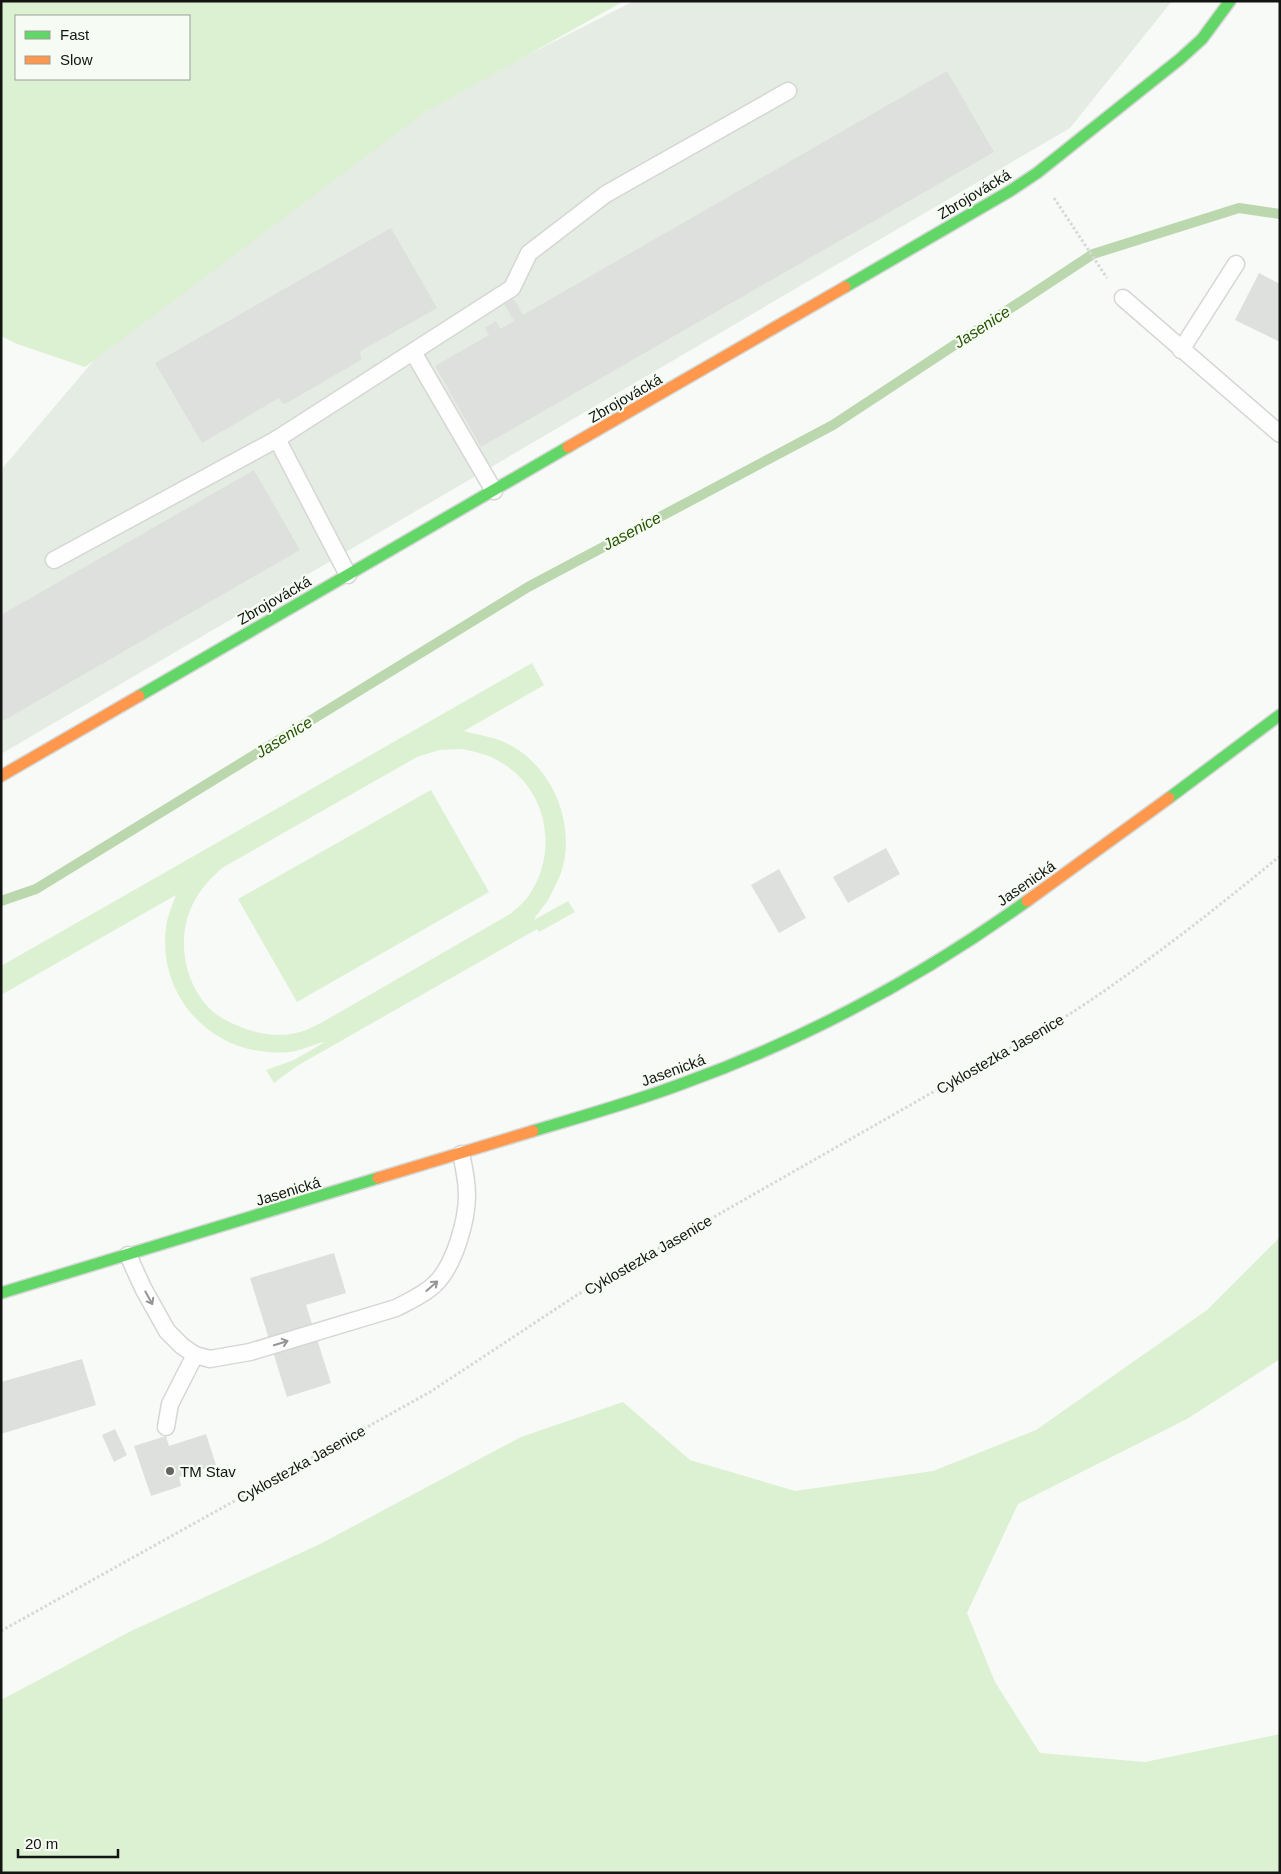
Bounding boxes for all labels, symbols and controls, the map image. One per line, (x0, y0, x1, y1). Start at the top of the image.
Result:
legend (15, 15, 190, 80)
text: Fast (60, 26, 90, 43)
text: Slow (60, 51, 93, 68)
street label: Zbrojovácká (935, 165, 1014, 222)
water label: Jasenice (950, 303, 1013, 352)
street label: Zbrojovácká (585, 370, 665, 426)
water label: Jasenice (599, 509, 664, 554)
street label: Zbrojovácká (234, 572, 314, 628)
water label: Jasenice (252, 713, 315, 761)
street label: Jasenická (994, 857, 1059, 909)
street label: Cyklostezka Jasenice (933, 1011, 1067, 1097)
street label: Jasenická (639, 1050, 708, 1089)
street label: Jasenická (254, 1173, 323, 1209)
street label: Cyklostezka Jasenice (581, 1212, 715, 1298)
one-way arrow (425, 1280, 438, 1292)
one-way arrow (144, 1291, 154, 1306)
one-way arrow (272, 1337, 288, 1347)
street label: Cyklostezka Jasenice (234, 1422, 368, 1506)
place label: TM Stav (180, 1463, 236, 1480)
marker: TM Stav (164, 1465, 176, 1477)
scale bar (18, 1826, 118, 1858)
text: 20 m (25, 1835, 58, 1852)

